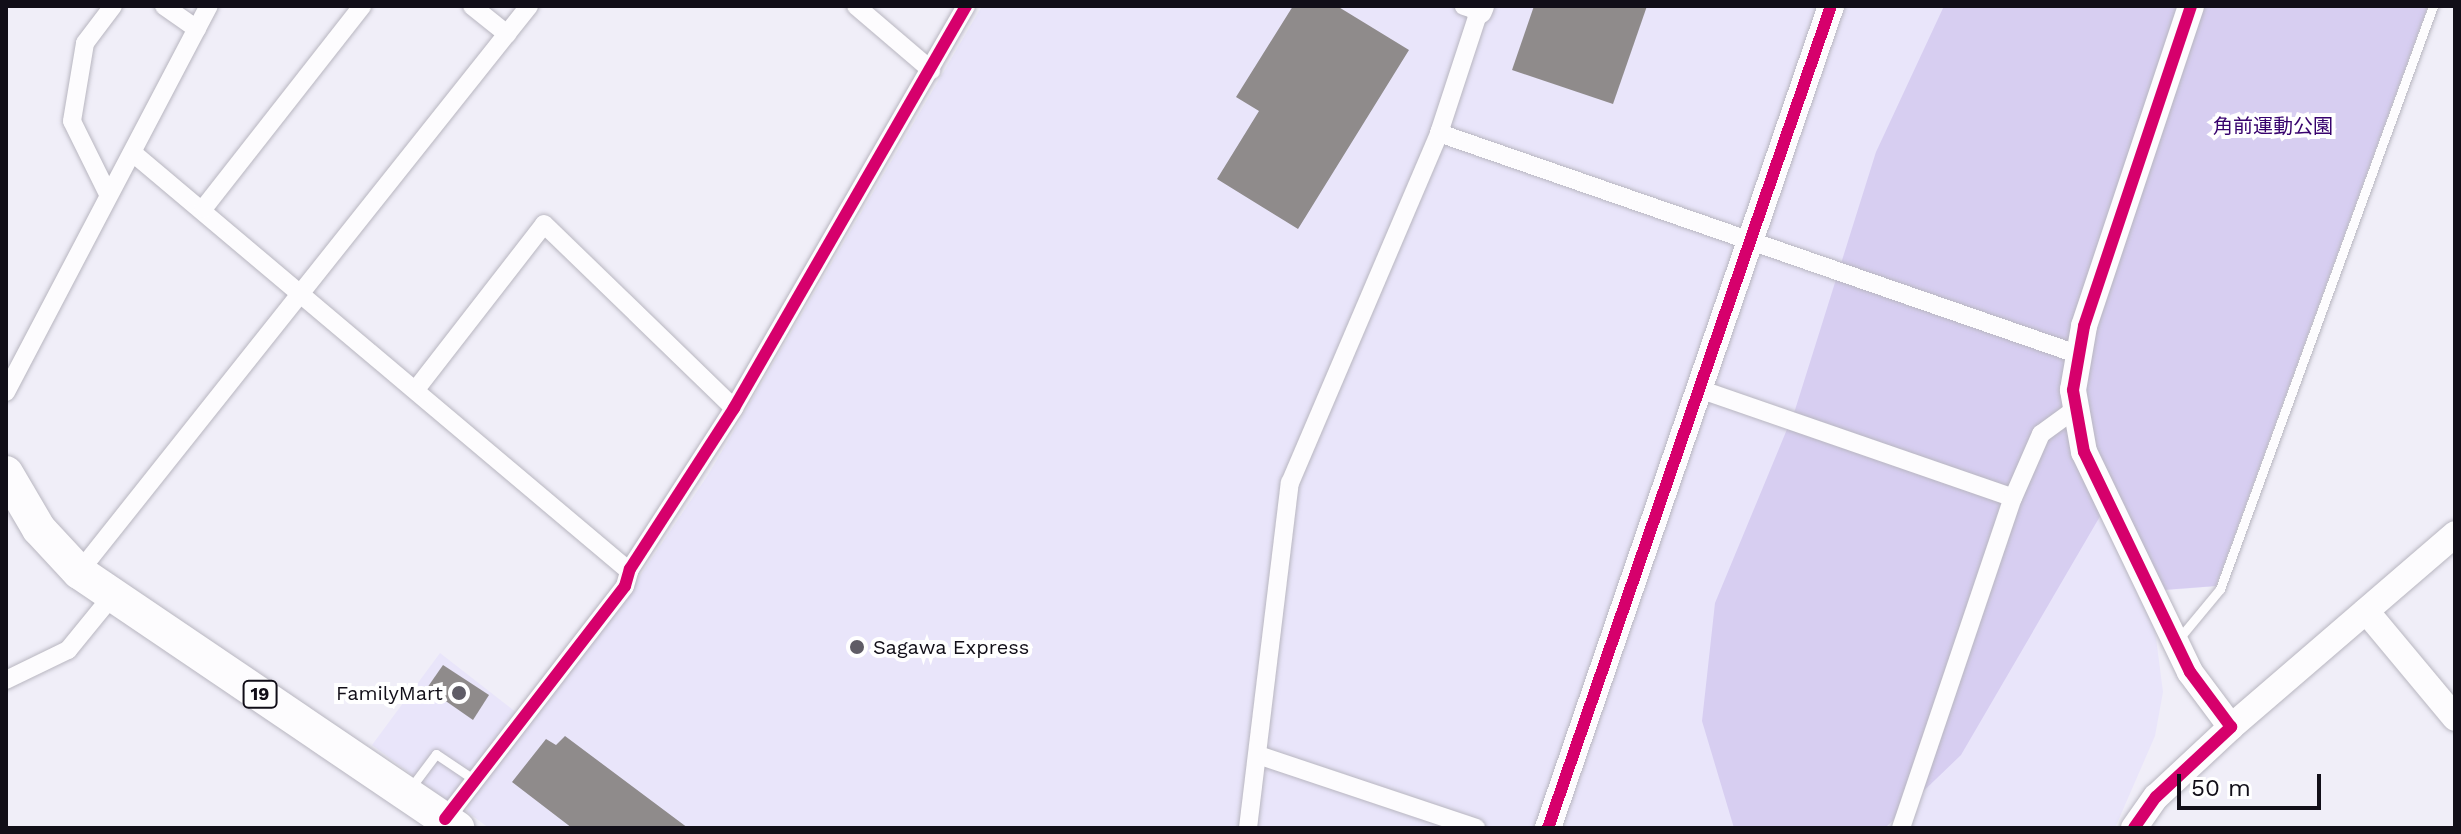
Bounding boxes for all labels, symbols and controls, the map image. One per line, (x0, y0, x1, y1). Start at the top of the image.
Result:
park label: 角前運動公園 (2213, 114, 2333, 138)
place label: Sagawa Express (873, 635, 1030, 659)
marker: Sagawa Express (848, 638, 866, 656)
road number: 19 (242, 680, 278, 708)
place label: FamilyMart (336, 681, 443, 705)
marker: FamilyMart (450, 684, 468, 702)
scale bar (2181, 758, 2325, 808)
text: 50 m (2191, 774, 2251, 802)

